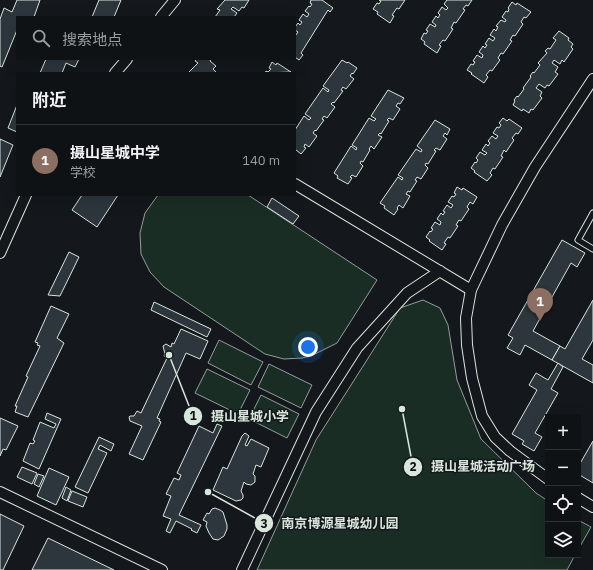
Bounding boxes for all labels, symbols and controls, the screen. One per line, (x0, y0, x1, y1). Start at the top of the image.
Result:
search box (16, 16, 296, 60)
icon: search (30, 27, 52, 49)
text: 搜索地点 (62, 30, 122, 49)
text: 附近 (32, 89, 66, 111)
text: 摄山星城中学 (70, 143, 160, 162)
text: 1 (41, 152, 49, 169)
text: 140 m (242, 152, 280, 169)
text: 学校 (70, 164, 96, 181)
pin: 1 (527, 288, 553, 321)
your location (298, 337, 318, 357)
callout: 摄山星城小学 (183, 404, 297, 429)
text: 1 (189, 408, 197, 423)
text: 摄山星城小学 (211, 408, 289, 425)
map controls (545, 414, 581, 558)
button: + (545, 414, 581, 450)
button: − (545, 450, 581, 486)
callout: 摄山星城活动广场 (403, 454, 543, 479)
text: 摄山星城活动广场 (431, 458, 535, 475)
text: 2 (409, 459, 417, 474)
button: locate (545, 486, 581, 522)
callout: 南京博源星城幼儿园 (254, 511, 407, 536)
text: 南京博源星城幼儿园 (281, 515, 399, 532)
text: 3 (260, 516, 268, 531)
button: layers (545, 522, 581, 558)

